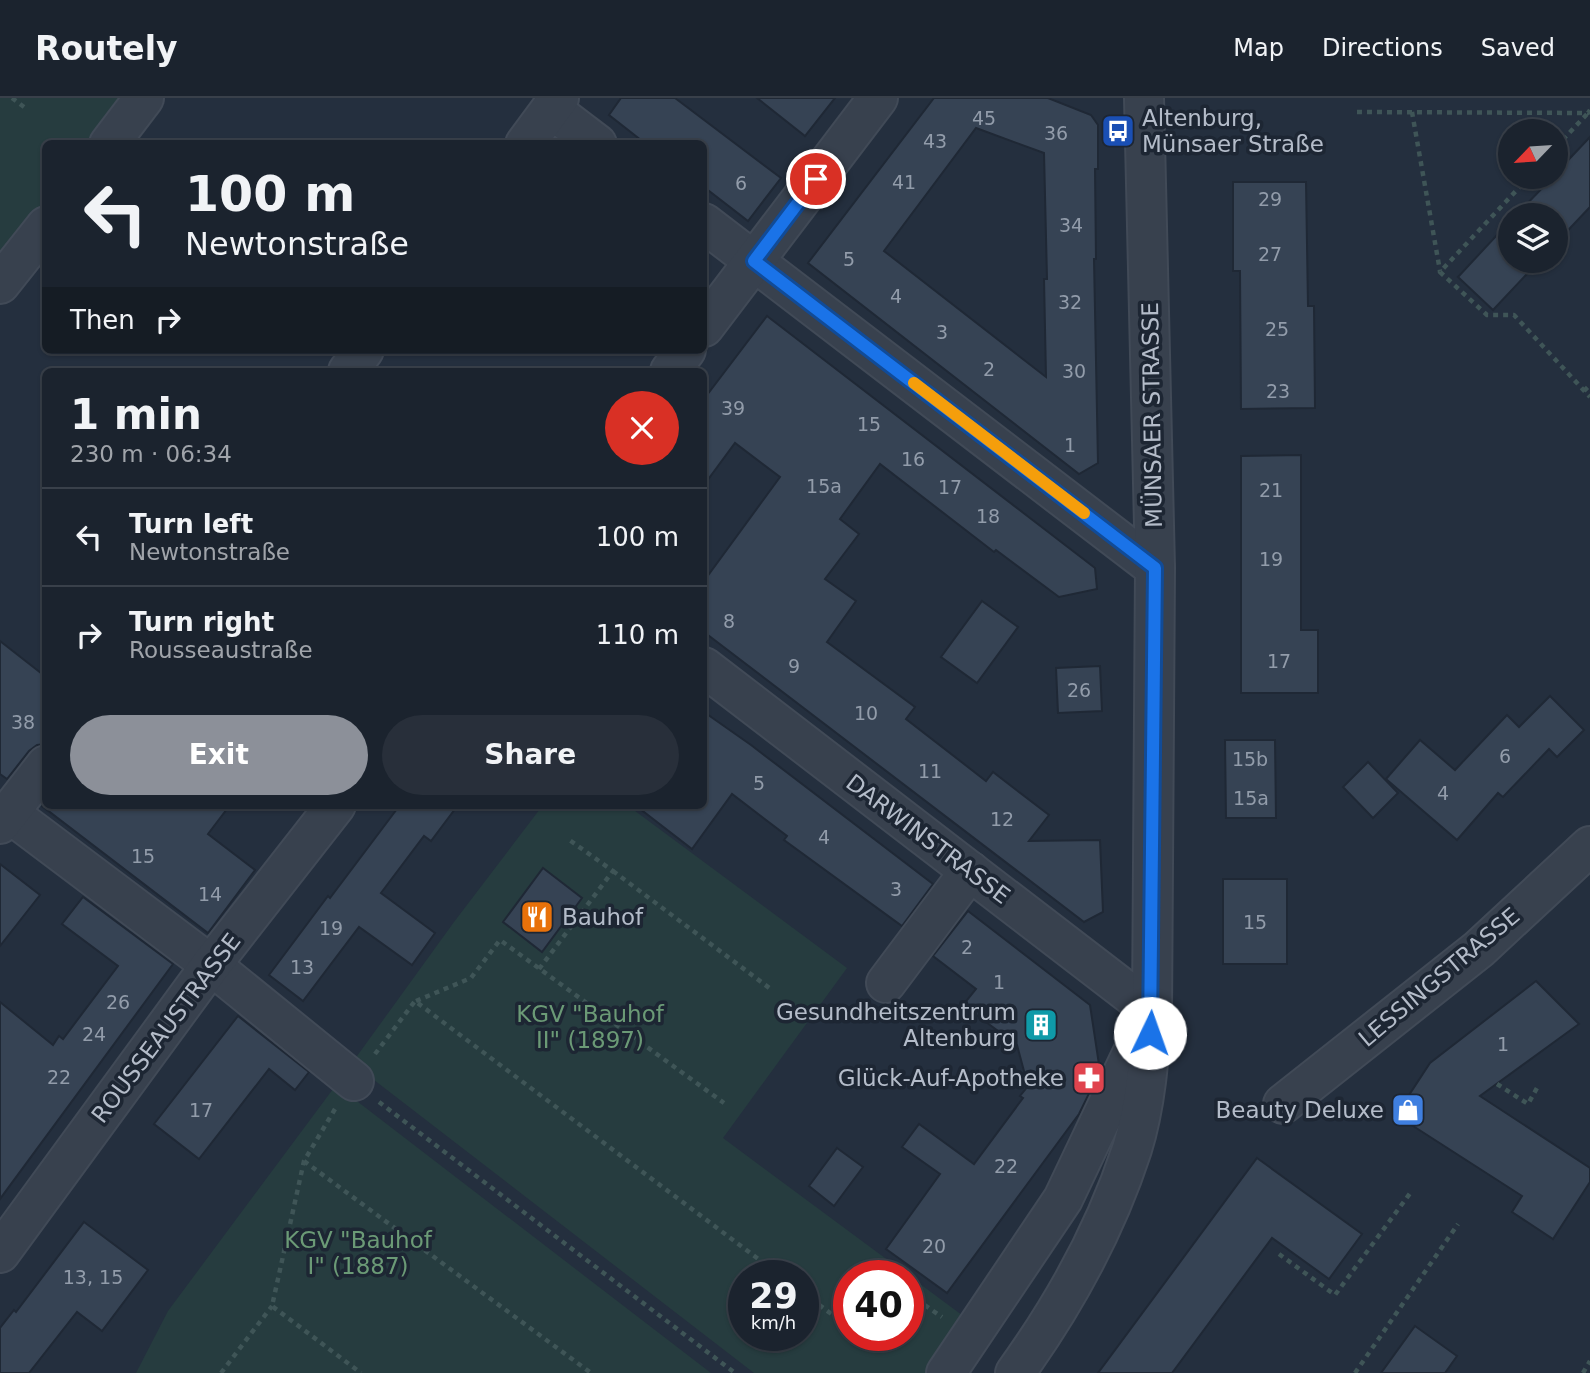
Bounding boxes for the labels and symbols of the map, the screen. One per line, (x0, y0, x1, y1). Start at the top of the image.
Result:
place label: Altenburg, Münsaer Straße (1142, 105, 1324, 157)
house number: 45 (972, 107, 996, 129)
bus stop icon: Altenburg, Münsaer Straße (1099, 112, 1137, 150)
north arrow (1498, 119, 1568, 189)
house number: 36 (1044, 122, 1068, 144)
house number: 43 (923, 130, 947, 152)
pin (786, 149, 846, 209)
house number: 41 (892, 171, 916, 193)
house number: 6 (735, 172, 747, 194)
house number: 29 (1258, 188, 1282, 210)
house number: 34 (1059, 214, 1083, 236)
house number: 27 (1258, 243, 1282, 265)
house number: 5 (843, 248, 855, 270)
house number: 4 (890, 285, 902, 307)
house number: 32 (1058, 291, 1082, 313)
street label: MÜNSAER STRASSE (1136, 302, 1167, 528)
house number: 25 (1265, 318, 1289, 340)
house number: 3 (936, 321, 948, 343)
house number: 2 (983, 358, 995, 380)
house number: 30 (1062, 360, 1086, 382)
house number: 23 (1266, 380, 1290, 402)
house number: 39 (721, 397, 745, 419)
house number: 15 (857, 413, 881, 435)
house number: 1 (1064, 434, 1076, 456)
house number: 16 (901, 448, 925, 470)
house number: 15a (806, 475, 842, 497)
house number: 17 (938, 476, 962, 498)
house number: 21 (1259, 479, 1283, 501)
house number: 18 (976, 505, 1000, 527)
house number: 19 (1259, 548, 1283, 570)
house number: 8 (723, 610, 735, 632)
house number: 17 (1267, 650, 1291, 672)
house number: 9 (788, 655, 800, 677)
house number: 26 (1067, 679, 1091, 701)
house number: 10 (854, 702, 878, 724)
house number: 38 (11, 711, 35, 733)
house number: 6 (1499, 745, 1511, 767)
house number: 15b (1232, 748, 1268, 770)
house number: 11 (918, 760, 942, 782)
street label: DARWINSTRASSE (841, 769, 1015, 909)
house number: 5 (753, 772, 765, 794)
house number: 4 (1437, 782, 1449, 804)
house number: 15a (1233, 787, 1269, 809)
house number: 12 (990, 808, 1014, 830)
house number: 4 (818, 826, 830, 848)
house number: 15 (131, 845, 155, 867)
house number: 3 (890, 878, 902, 900)
house number: 14 (198, 883, 222, 905)
restaurant icon: Bauhof (518, 898, 556, 936)
street label: LESSINGSTRASSE (1353, 902, 1525, 1052)
place label: Bauhof (562, 904, 644, 930)
house number: 15 (1243, 911, 1267, 933)
house number: 19 (319, 917, 343, 939)
street label: ROUSSEAUSTRASSE (86, 928, 246, 1128)
house number: 2 (961, 936, 973, 958)
house number: 13 (290, 956, 314, 978)
house number: 1 (993, 971, 1005, 993)
house number: 26 (106, 991, 130, 1013)
position arrow (1113, 996, 1187, 1070)
place label: Gesundheitszentrum Altenburg (776, 999, 1016, 1051)
park label: KGV "Bauhof II" (1897) (516, 1001, 665, 1053)
building icon: Gesundheitszentrum Altenburg (1022, 1006, 1060, 1044)
house number: 24 (82, 1023, 106, 1045)
house number: 1 (1497, 1033, 1509, 1055)
pharmacy icon: Glück-Auf-Apotheke (1070, 1059, 1108, 1097)
place label: Glück-Auf-Apotheke (838, 1065, 1064, 1091)
house number: 22 (47, 1066, 71, 1088)
shop icon: Beauty Deluxe (1389, 1091, 1427, 1129)
place label: Beauty Deluxe (1216, 1097, 1384, 1123)
house number: 17 (189, 1099, 213, 1121)
house number: 22 (994, 1155, 1018, 1177)
park label: KGV "Bauhof I" (1887) (284, 1227, 433, 1279)
house number: 20 (922, 1235, 946, 1257)
speed limit sign: 40 (833, 1260, 924, 1351)
house number: 13, 15 (63, 1266, 123, 1288)

